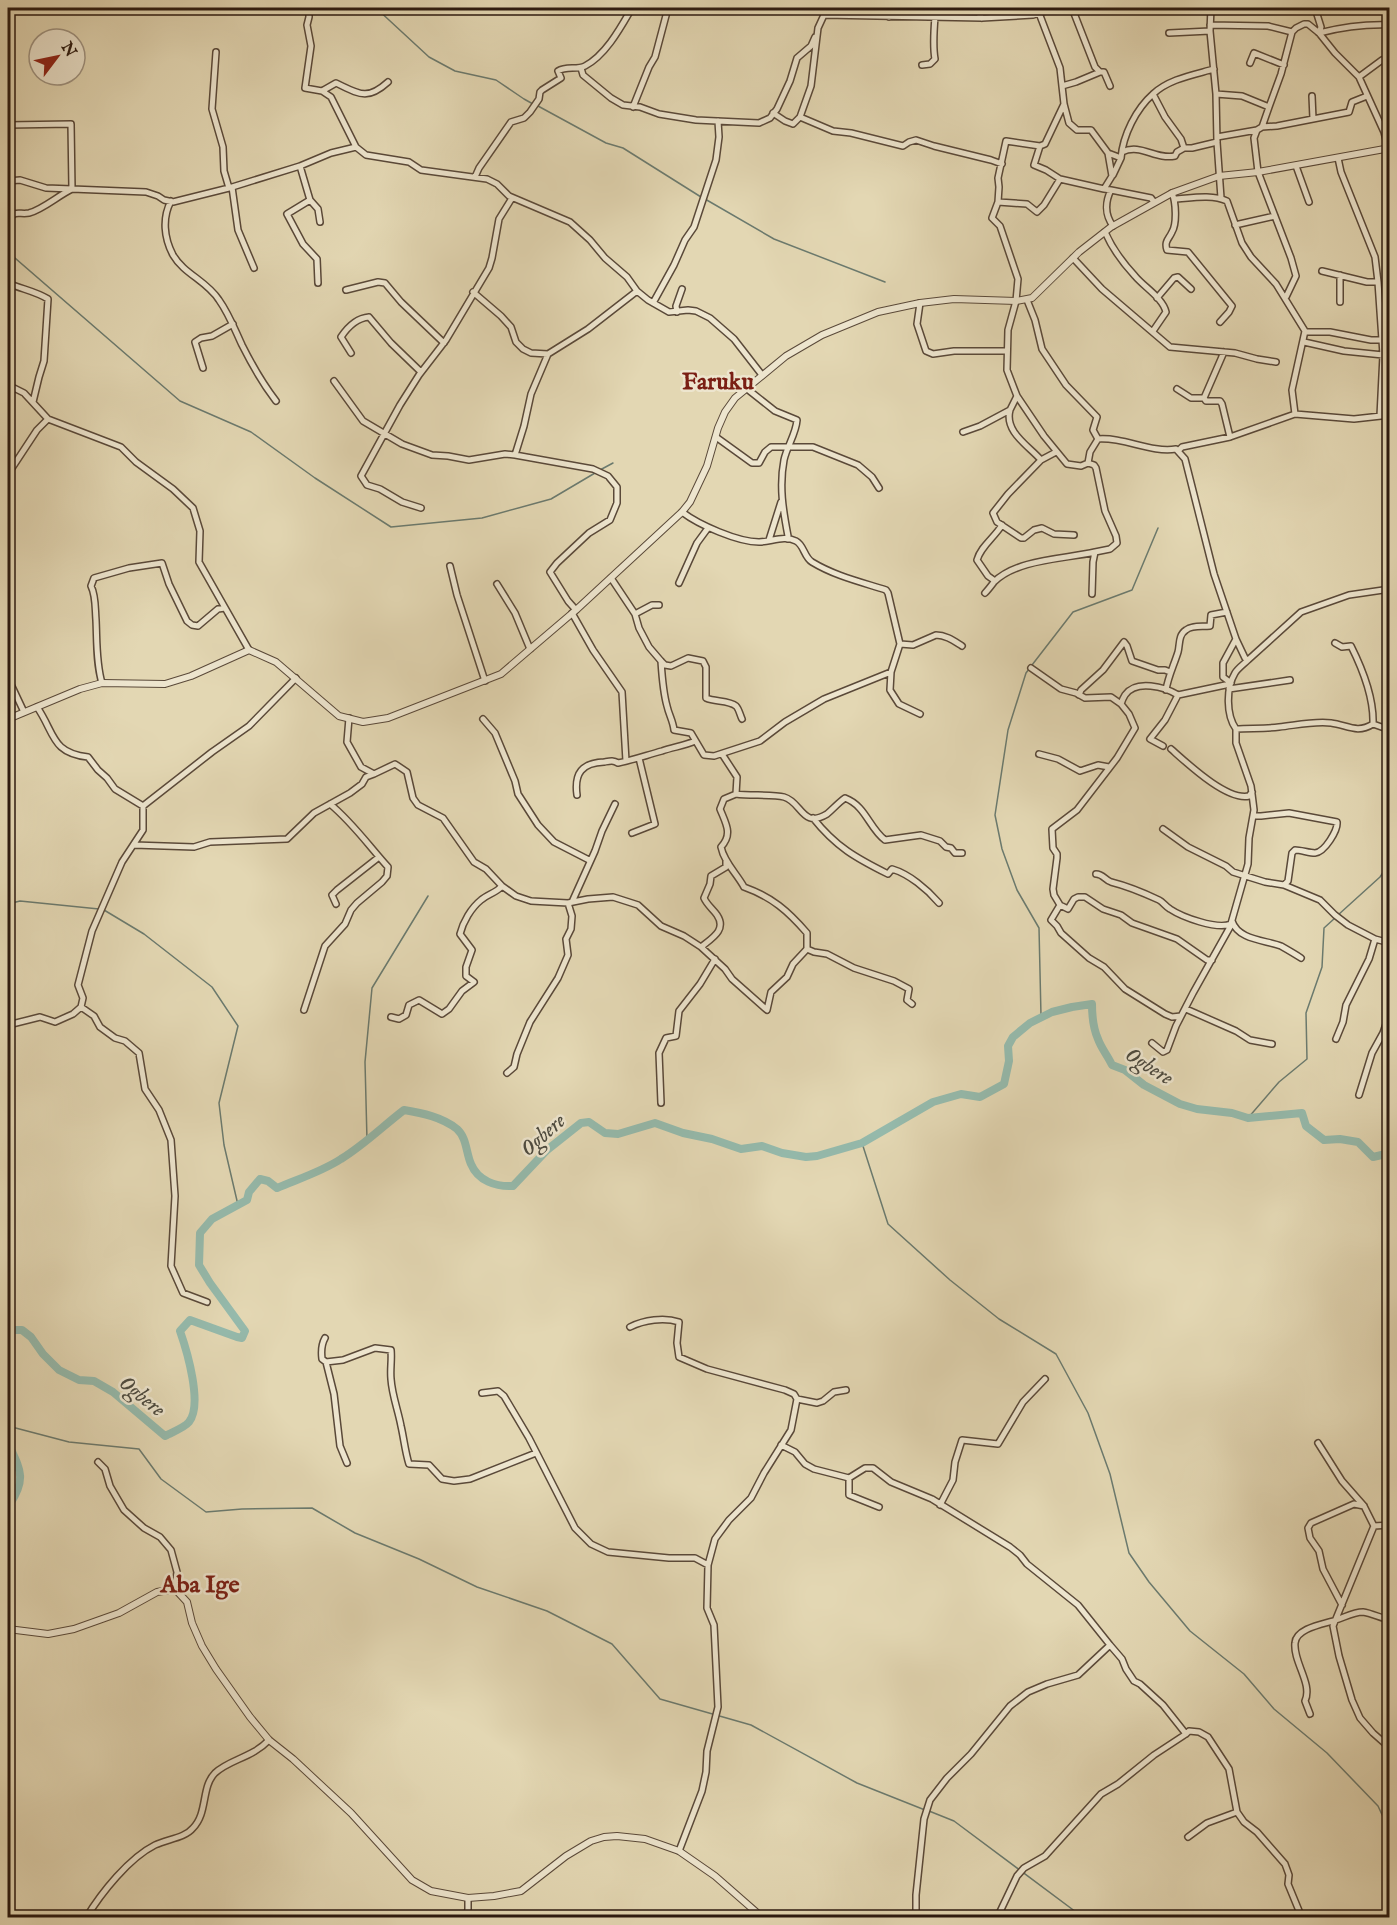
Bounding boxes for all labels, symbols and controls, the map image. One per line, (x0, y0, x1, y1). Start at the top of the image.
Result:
north arrow (27, 27, 87, 87)
text: N (55, 38, 80, 61)
district label: Faruku (682, 367, 754, 398)
water label: Ogbere (1120, 1041, 1179, 1093)
water label: Ogbere (515, 1107, 573, 1163)
water label: Ogbere (113, 1369, 171, 1424)
district label: Aba Ige (159, 1570, 240, 1601)

